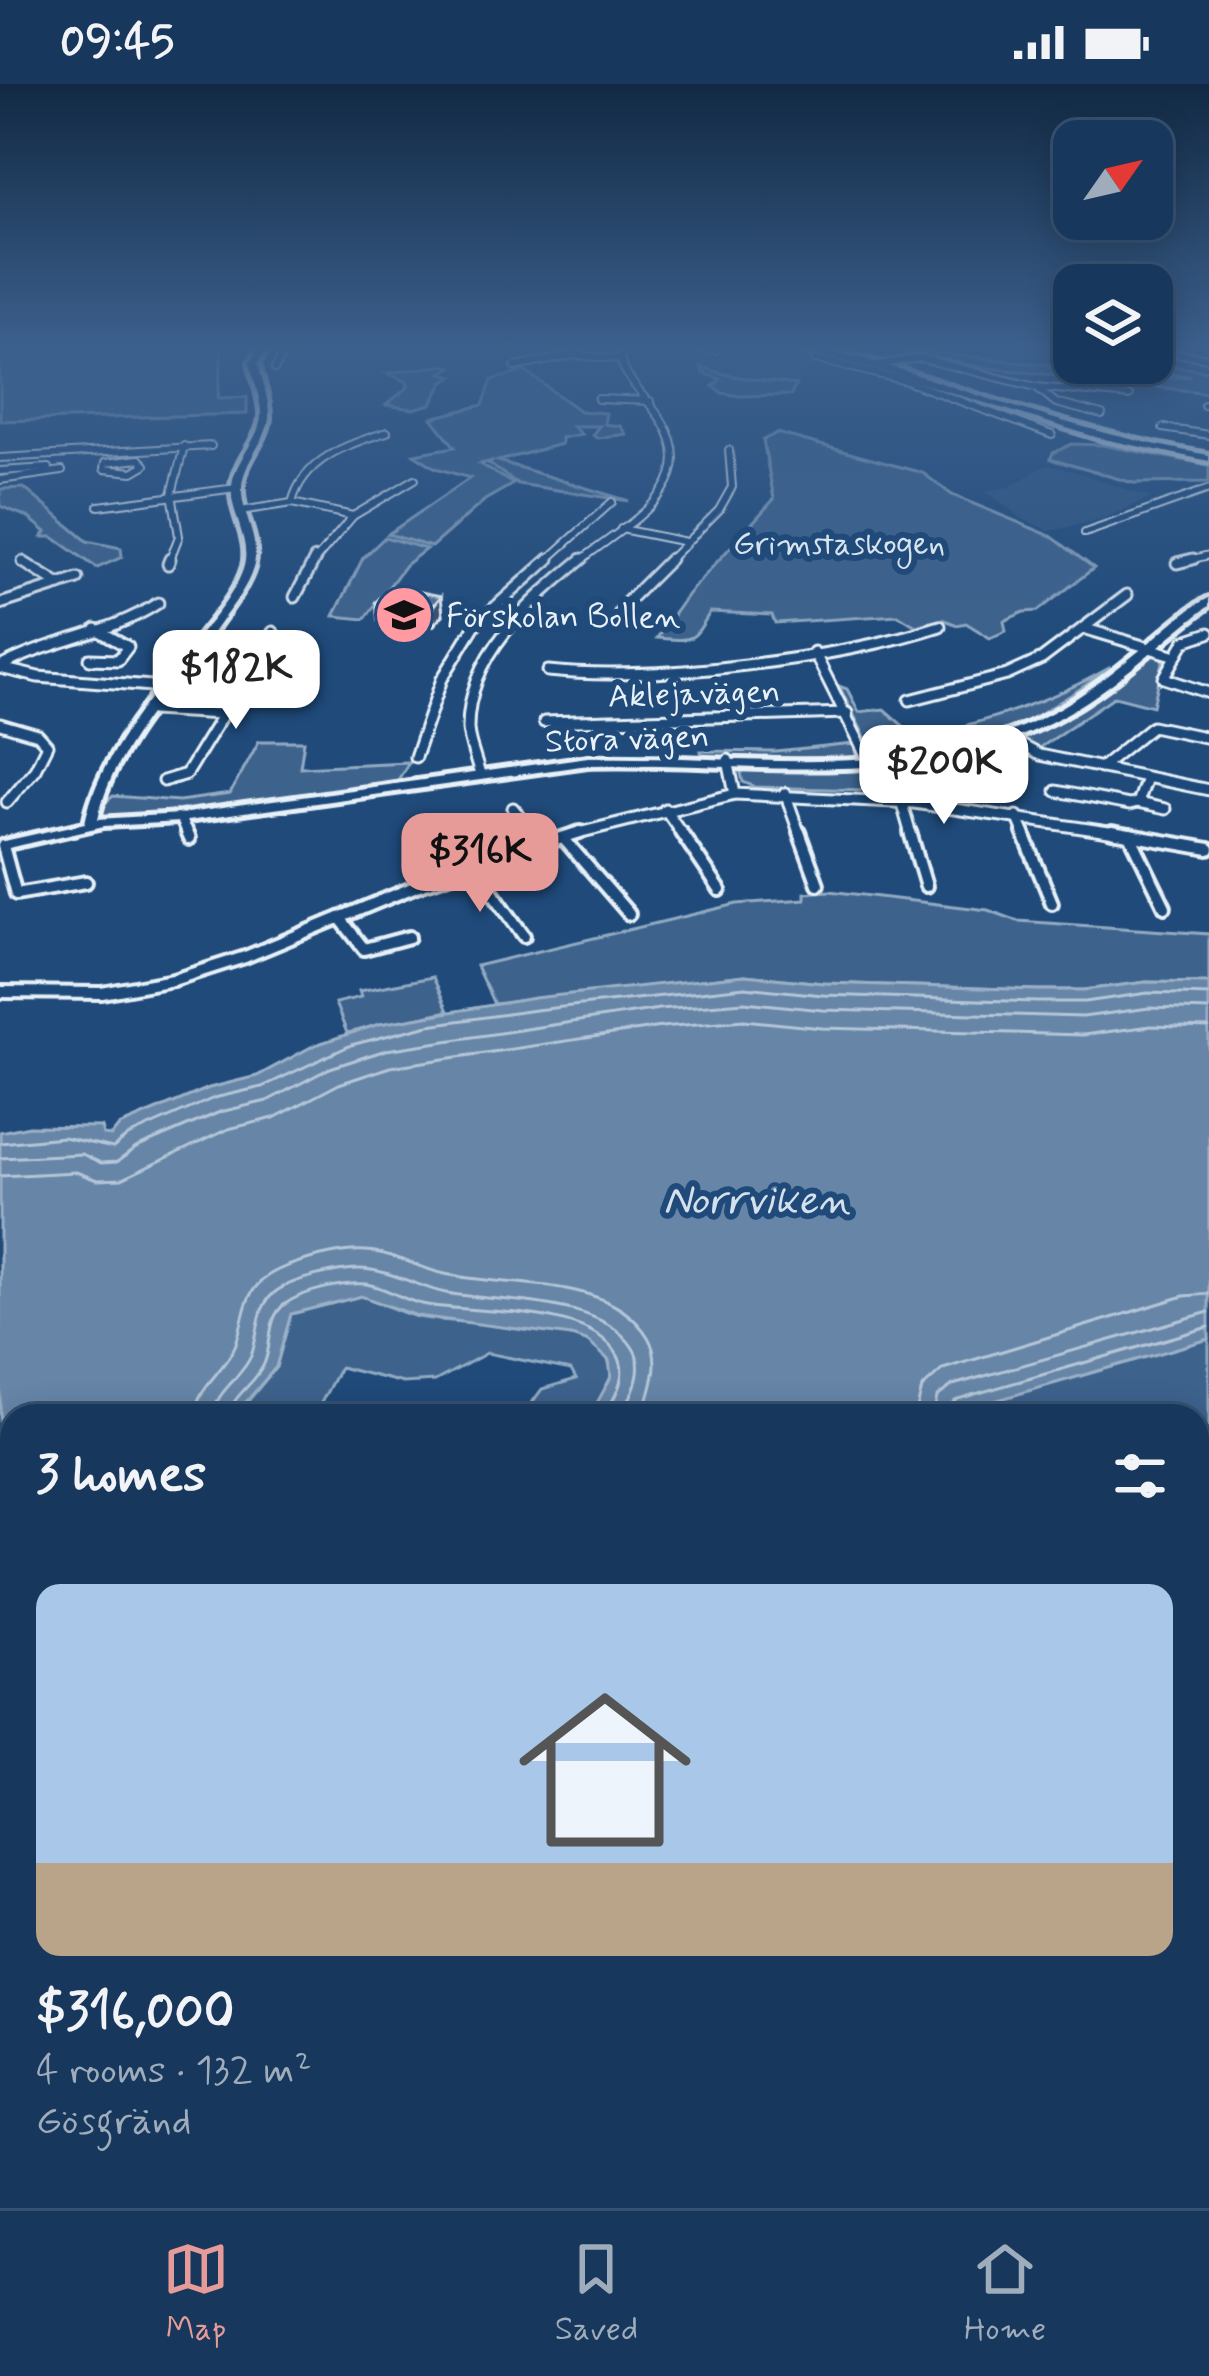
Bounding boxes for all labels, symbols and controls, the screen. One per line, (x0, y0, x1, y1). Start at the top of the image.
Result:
text: 09:45 (60, 13, 174, 72)
north arrow (1053, 120, 1173, 240)
map controls (1053, 120, 1173, 384)
button: layers (1053, 264, 1173, 384)
park label: Grimstaskogen (733, 523, 945, 569)
school or university icon: Förskolan Bollen (373, 584, 435, 646)
place label: Förskolan Bollen (446, 596, 681, 640)
pin: $182K (152, 630, 320, 732)
text: $182K (180, 643, 292, 694)
street label: Aklejavägen (607, 670, 781, 720)
street label: Stora vägen (544, 715, 710, 765)
pin: $200K (860, 725, 1028, 827)
text: $200K (886, 738, 1002, 789)
pin: $316K (396, 813, 564, 915)
text: $316K (428, 826, 532, 877)
water label: Norrviken (663, 1174, 851, 1229)
text: 3 homes (36, 1443, 206, 1509)
icon: filters (1107, 1443, 1173, 1509)
icon: home (497, 1662, 713, 1878)
text: $316,000 (36, 1980, 234, 2046)
text: 4 rooms · 132 m² (36, 2046, 312, 2097)
text: Gösgränd (36, 2097, 191, 2148)
tab: Map (163, 2236, 229, 2352)
tab: Saved (555, 2236, 638, 2352)
tab: Home (964, 2236, 1046, 2352)

